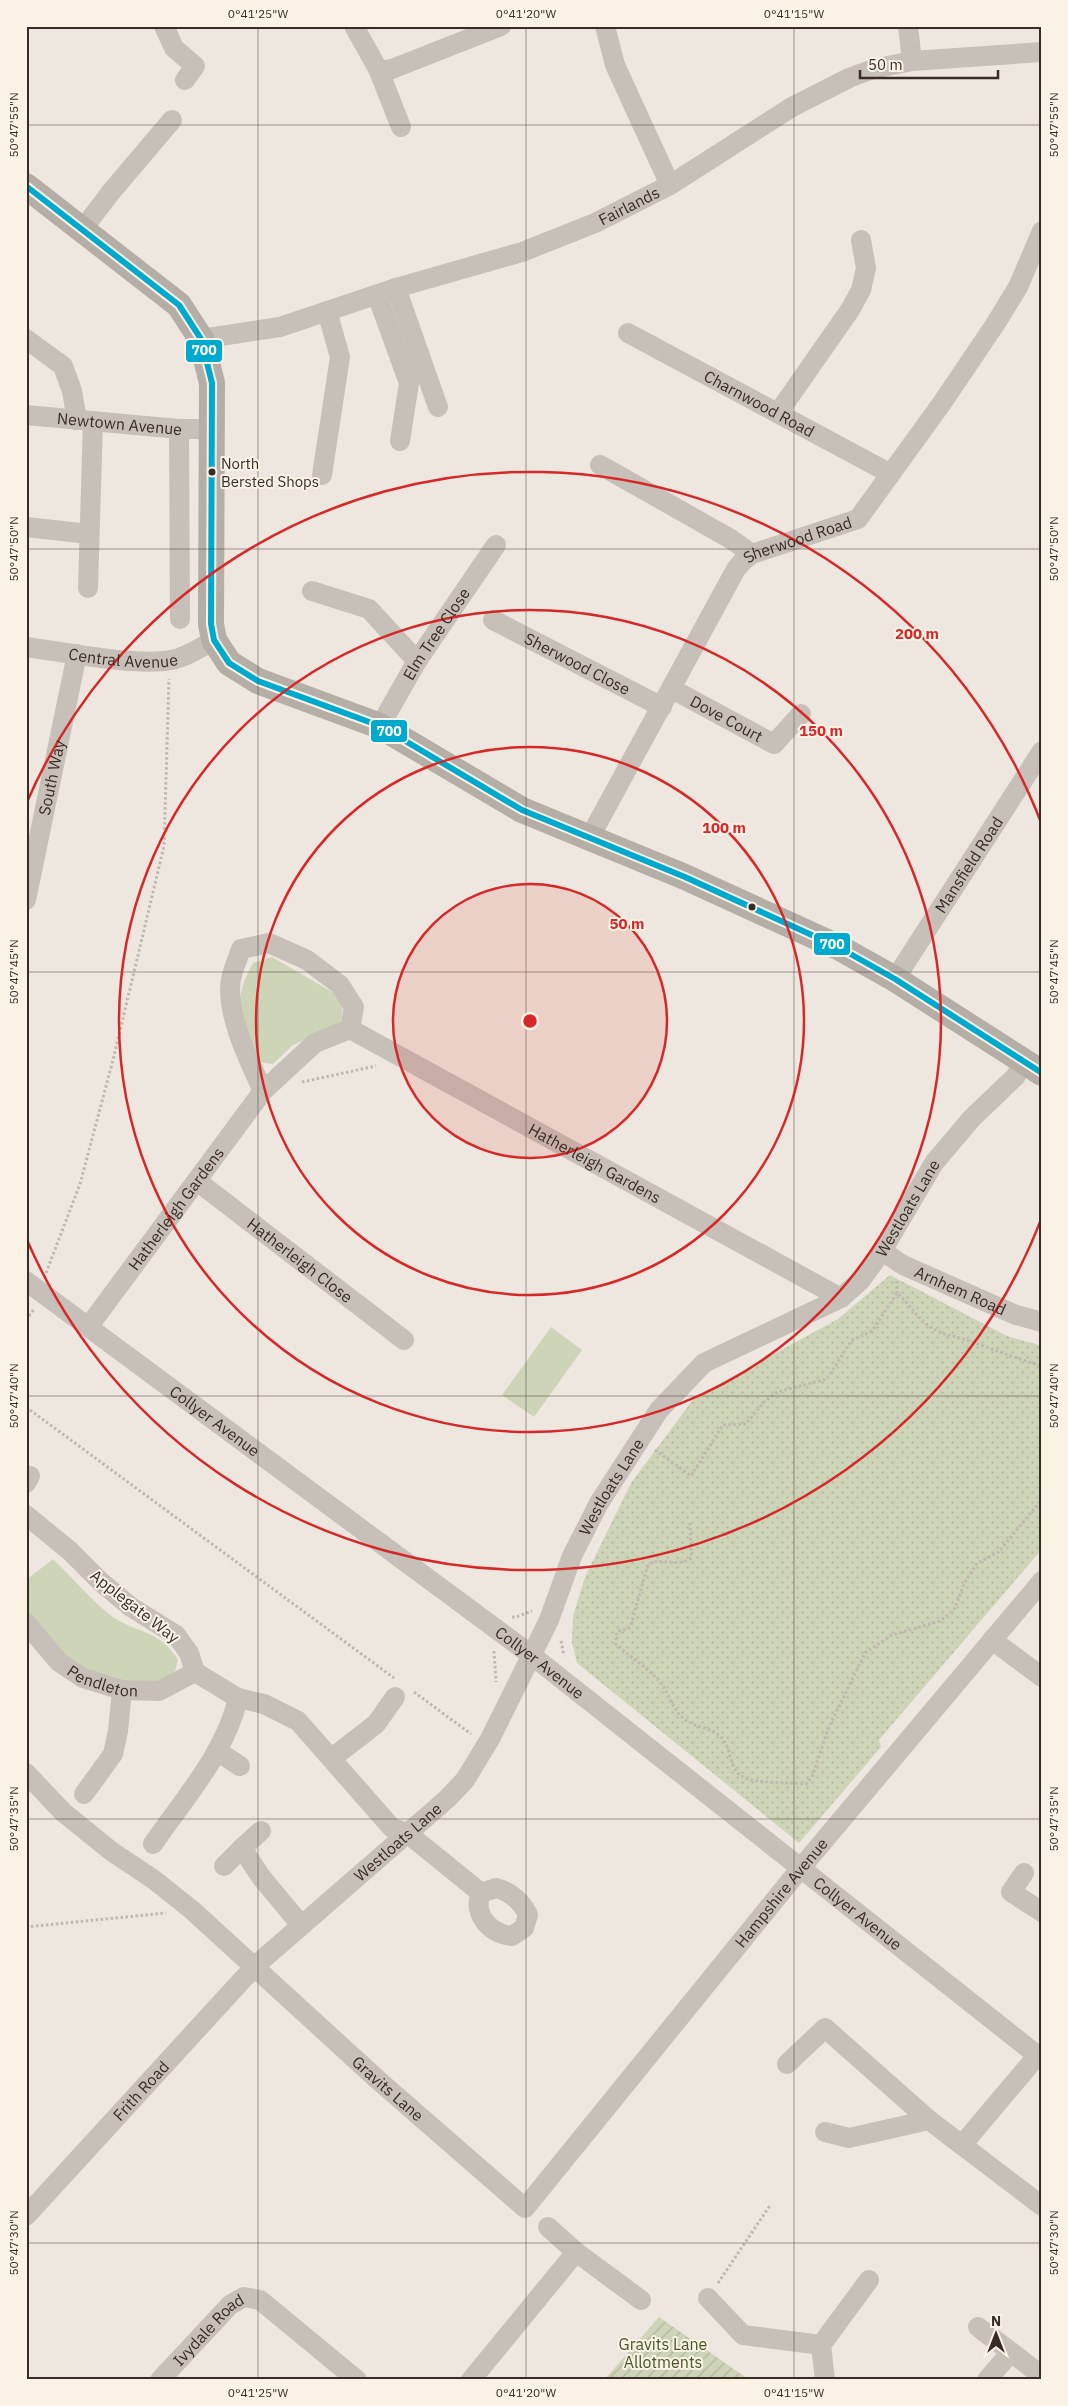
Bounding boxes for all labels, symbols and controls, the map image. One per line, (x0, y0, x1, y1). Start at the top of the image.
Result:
text: 0°41'25"W (228, 6, 289, 21)
text: 0°41'20"W (496, 6, 557, 21)
text: 0°41'15"W (764, 6, 825, 21)
scale bar (860, 48, 998, 80)
text: 50 m (868, 55, 903, 74)
text: 50°47'55"N (6, 92, 21, 158)
text: 50°47'55"N (1046, 92, 1061, 158)
street label: Fairlands (595, 182, 663, 230)
line badge: 700 (185, 339, 223, 363)
text: 700 (191, 341, 217, 359)
street label: Charnwood Road (701, 366, 818, 441)
street label: Newtown Avenue (56, 408, 183, 439)
place label: North Bersted Shops (221, 454, 319, 491)
marker: North Bersted Shops (207, 467, 217, 477)
street label: Sherwood Road (739, 512, 854, 567)
text: 50°47'50"N (6, 516, 21, 582)
text: 50°47'50"N (1046, 516, 1061, 582)
street label: Elm Tree Close (398, 584, 474, 684)
text: 200 m (895, 624, 939, 643)
street label: Sherwood Close (521, 628, 634, 699)
street label: Central Avenue (67, 644, 180, 672)
street label: Dove Court (687, 691, 766, 746)
line badge: 700 (370, 719, 408, 743)
text: 150 m (799, 721, 843, 740)
text: 700 (376, 722, 402, 740)
street label: South Way (34, 738, 69, 817)
street label: Mansfield Road (930, 813, 1007, 917)
text: 100 m (702, 818, 746, 837)
unlabelled marker (747, 902, 757, 912)
text: 50 m (610, 914, 644, 933)
line badge: 700 (813, 932, 851, 956)
text: 700 (819, 935, 845, 953)
text: 50°47'45"N (6, 939, 21, 1005)
text: 50°47'45"N (1046, 939, 1061, 1005)
centre of rings (521, 1012, 539, 1030)
street label: Hatherleigh Gardens (525, 1119, 665, 1207)
street label: Hatherleigh Gardens (124, 1143, 228, 1274)
street label: Westloats Lane (871, 1156, 944, 1260)
street label: Hatherleigh Close (243, 1213, 357, 1307)
street label: Arnhem Road (912, 1261, 1009, 1319)
text: 50°47'40"N (6, 1363, 21, 1429)
text: 50°47'40"N (1046, 1363, 1061, 1429)
street label: Collyer Avenue (166, 1381, 264, 1461)
street label: Westloats Lane (574, 1435, 648, 1539)
street label: Applegate Way (86, 1565, 184, 1647)
street label: Collyer Avenue (491, 1622, 589, 1703)
street label: Pendleton (64, 1660, 138, 1700)
text: 50°47'35"N (6, 1786, 21, 1852)
text: 50°47'35"N (1046, 1786, 1061, 1852)
street label: Westloats Lane (350, 1798, 446, 1886)
street label: Hampshire Avenue (730, 1834, 832, 1952)
street label: Collyer Avenue (810, 1872, 906, 1955)
street label: Gravits Lane (348, 2051, 428, 2125)
street label: Frith Road (109, 2057, 173, 2125)
text: 50°47'30"N (6, 2210, 21, 2276)
text: 50°47'30"N (1046, 2210, 1061, 2276)
street label: Ivydale Road (168, 2289, 247, 2370)
north arrow (970, 2308, 1020, 2358)
text: N (991, 2312, 1001, 2330)
park label: Gravits Lane Allotments (619, 2334, 708, 2372)
text: 0°41'25"W (228, 2385, 289, 2400)
text: 0°41'20"W (496, 2385, 557, 2400)
text: 0°41'15"W (764, 2385, 825, 2400)

